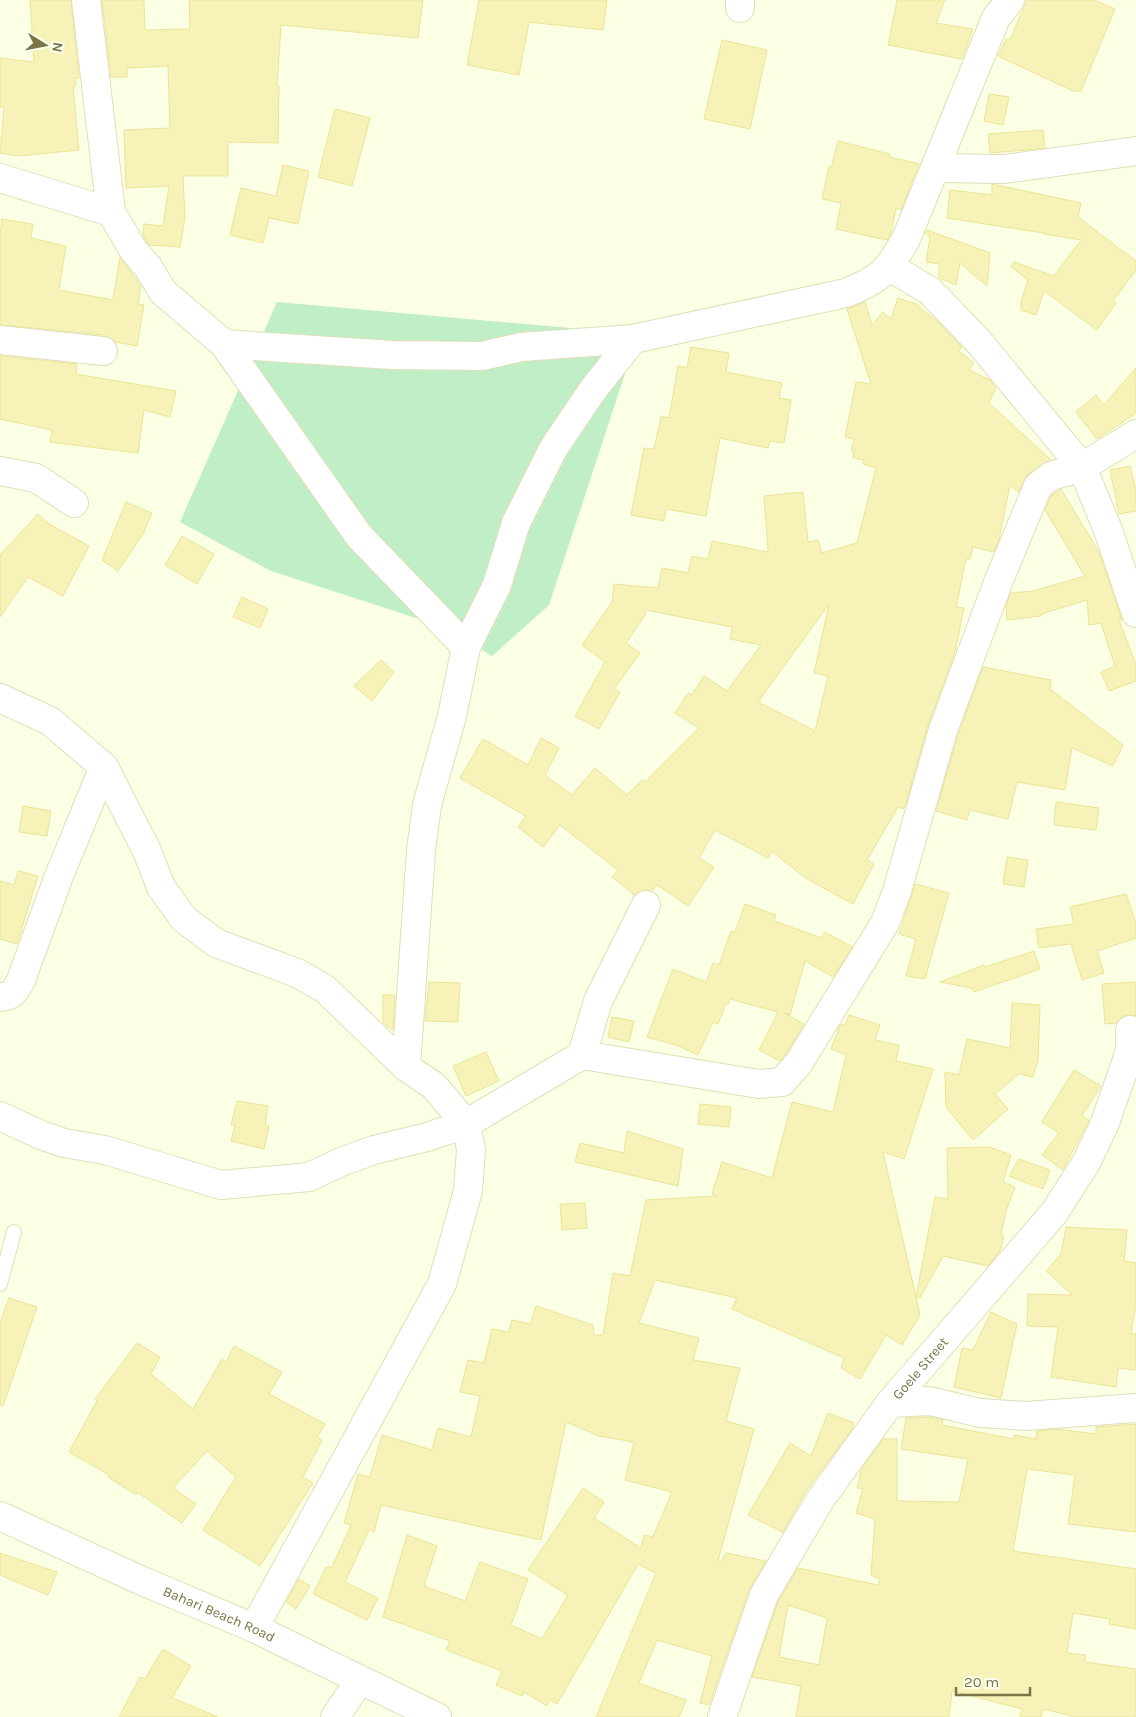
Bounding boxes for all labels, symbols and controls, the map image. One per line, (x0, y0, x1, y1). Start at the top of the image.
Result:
north arrow (20, 20, 70, 70)
text: N (48, 41, 67, 54)
street label: Goele Street (889, 1334, 952, 1403)
street label: Bahari Beach Road (161, 1583, 278, 1646)
scale bar (956, 1664, 1030, 1696)
text: 20 m (964, 1673, 999, 1691)

